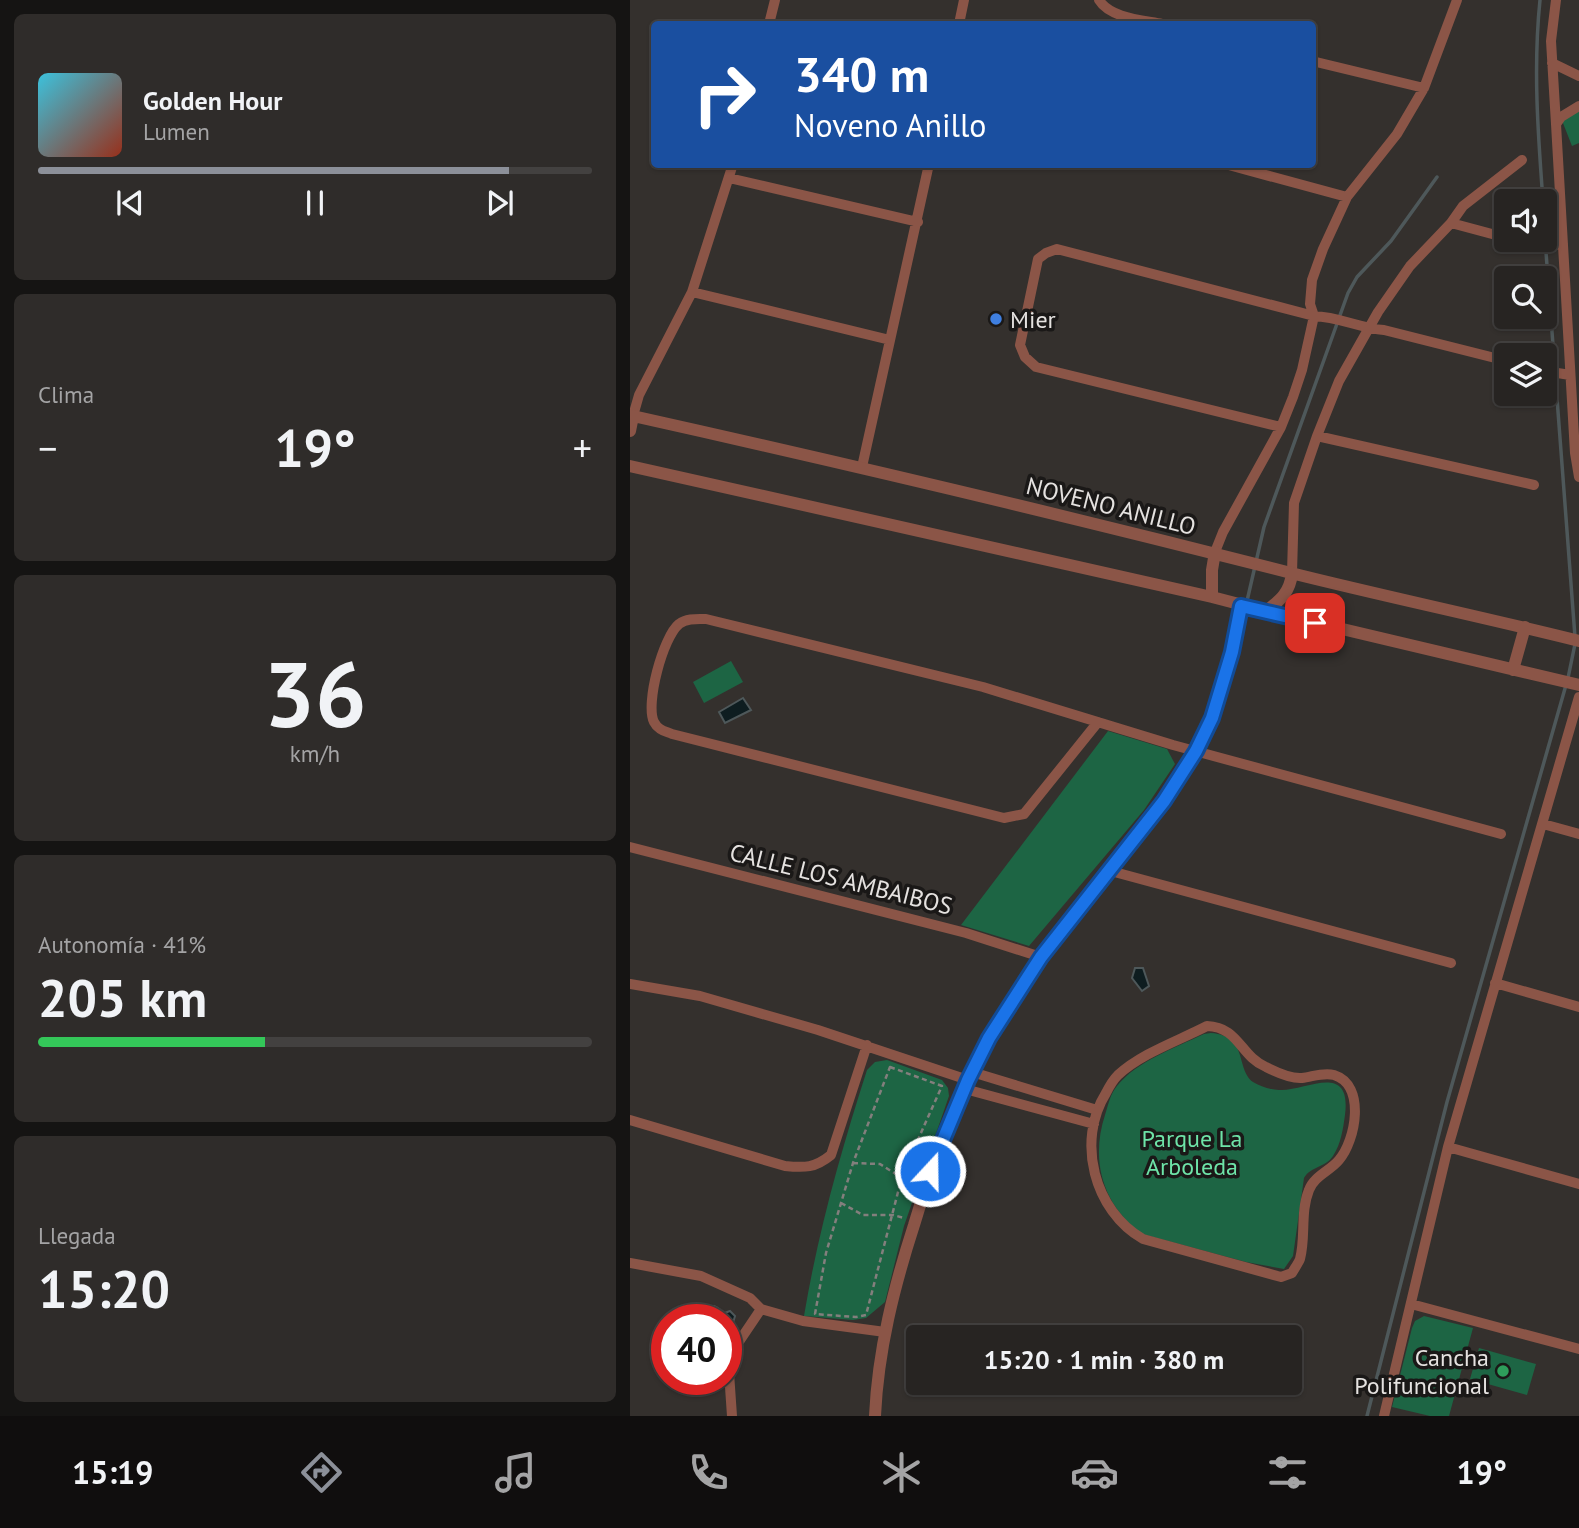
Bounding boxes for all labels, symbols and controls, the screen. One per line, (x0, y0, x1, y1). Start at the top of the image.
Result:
text: 340 m (794, 42, 929, 106)
icon: right (679, 49, 770, 140)
text: Golden Hour (143, 84, 282, 117)
text: Noveno Anillo (794, 104, 986, 146)
text: Lumen (143, 117, 210, 146)
icon: previous (111, 184, 149, 222)
icon: pause (296, 184, 334, 222)
icon: next (481, 184, 519, 222)
map controls (1494, 189, 1557, 406)
button: sound (1494, 189, 1557, 252)
button: search (1494, 266, 1557, 329)
place label: Mier (1010, 304, 1056, 335)
marker: Mier (988, 311, 1004, 327)
button: layers (1494, 343, 1557, 406)
text: Clima (38, 380, 94, 409)
text: 19° (274, 414, 356, 481)
text: − (38, 423, 57, 472)
text: + (573, 423, 592, 472)
street label: NOVENO ANILLO (1023, 470, 1199, 542)
pin (1285, 593, 1345, 653)
icon: arrive (1296, 604, 1334, 642)
text: 36 (263, 634, 367, 752)
text: km/h (290, 739, 340, 768)
street label: CALLE LOS AMBAIBOS (727, 836, 955, 922)
text: Autonomía · 41% (38, 930, 206, 959)
text: 205 km (38, 964, 207, 1031)
park label: Parque La Arboleda (1142, 1123, 1242, 1182)
position arrow (893, 1134, 967, 1208)
text: Llegada (38, 1221, 116, 1250)
text: 15:20 (38, 1255, 170, 1322)
speed limit sign: 40 (651, 1304, 742, 1395)
place label: Cancha Polifuncional (1354, 1342, 1489, 1401)
text: 15:20 · 1 min · 380 m (984, 1343, 1224, 1376)
marker: Cancha Polifuncional (1495, 1363, 1511, 1379)
icon: directions (297, 1448, 346, 1497)
icon: music (491, 1448, 540, 1497)
icon: phone (684, 1448, 733, 1497)
icon: climate (877, 1448, 926, 1497)
icon: car (1070, 1448, 1119, 1497)
icon: filters (1263, 1448, 1312, 1497)
text: 15:19 (72, 1451, 153, 1493)
text: 19° (1457, 1451, 1507, 1493)

